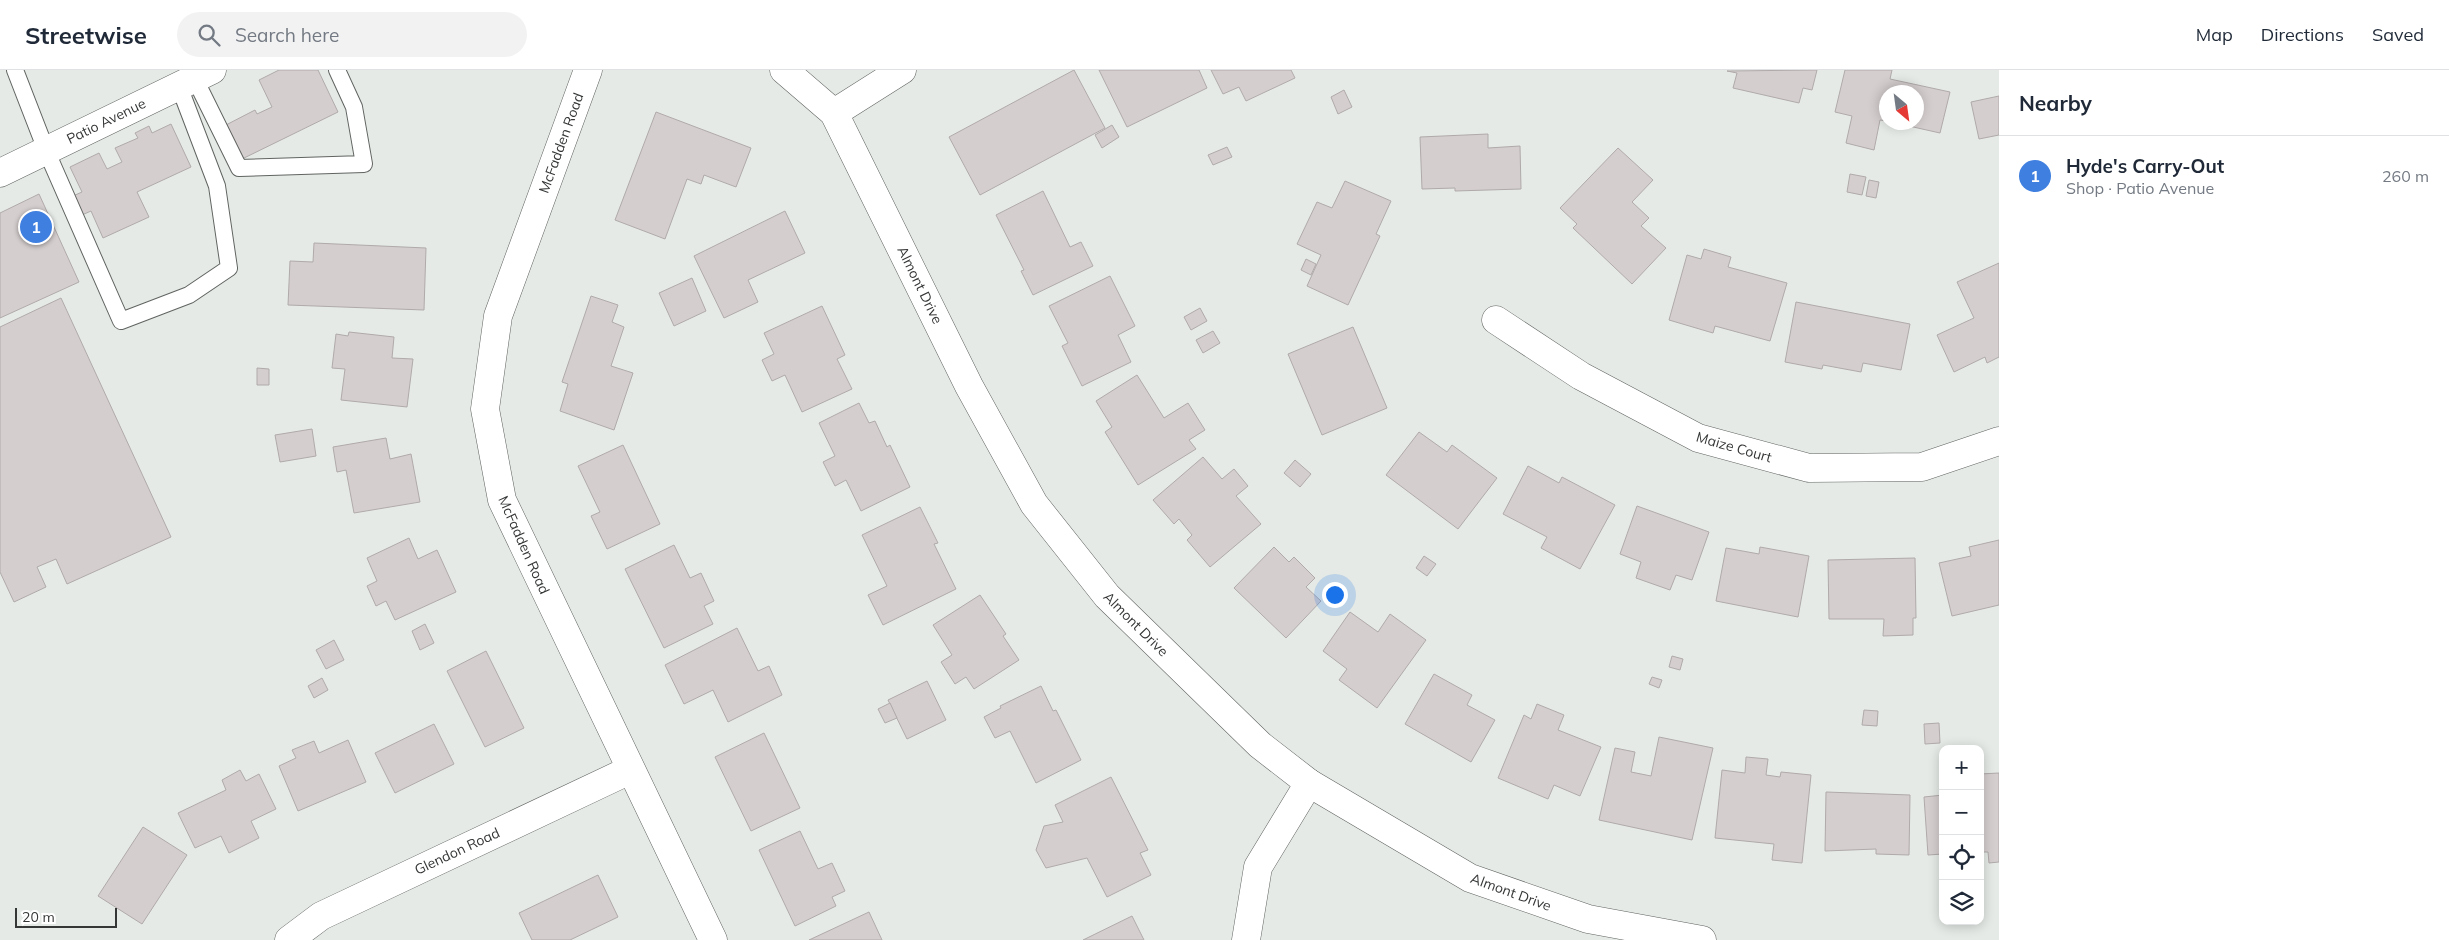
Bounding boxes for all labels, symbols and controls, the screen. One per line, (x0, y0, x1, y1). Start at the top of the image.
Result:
search box (177, 12, 527, 57)
text: Streetwise (25, 20, 147, 50)
icon: search (195, 21, 223, 49)
text: Search here (235, 23, 339, 47)
text: Map (2196, 23, 2233, 46)
text: Directions (2261, 23, 2344, 46)
text: Saved (2372, 23, 2424, 46)
north arrow (1879, 85, 1924, 130)
street label: McFadden Road (534, 90, 588, 196)
text: Nearby (2019, 90, 2092, 116)
street label: Patio Avenue (63, 94, 149, 148)
text: Hyde's Carry-Out (2066, 154, 2224, 178)
text: 1 (2030, 166, 2040, 186)
text: 260 m (2382, 166, 2429, 186)
text: Shop · Patio Avenue (2066, 178, 2214, 198)
pin: 1 (20, 208, 52, 246)
street label: Almont Drive (893, 243, 947, 327)
street label: Maize Court (1694, 428, 1774, 466)
street label: McFadden Road (494, 493, 554, 597)
your location (1322, 582, 1348, 608)
street label: Almont Drive (1100, 588, 1172, 660)
map controls (1939, 745, 1984, 925)
button: + (1939, 745, 1984, 790)
button: − (1939, 790, 1984, 835)
street label: Glendon Road (412, 823, 502, 879)
button: locate (1939, 835, 1984, 880)
street label: Almont Drive (1468, 869, 1554, 915)
button: layers (1939, 880, 1984, 925)
scale bar (15, 905, 118, 928)
text: 20 m (22, 908, 55, 926)

